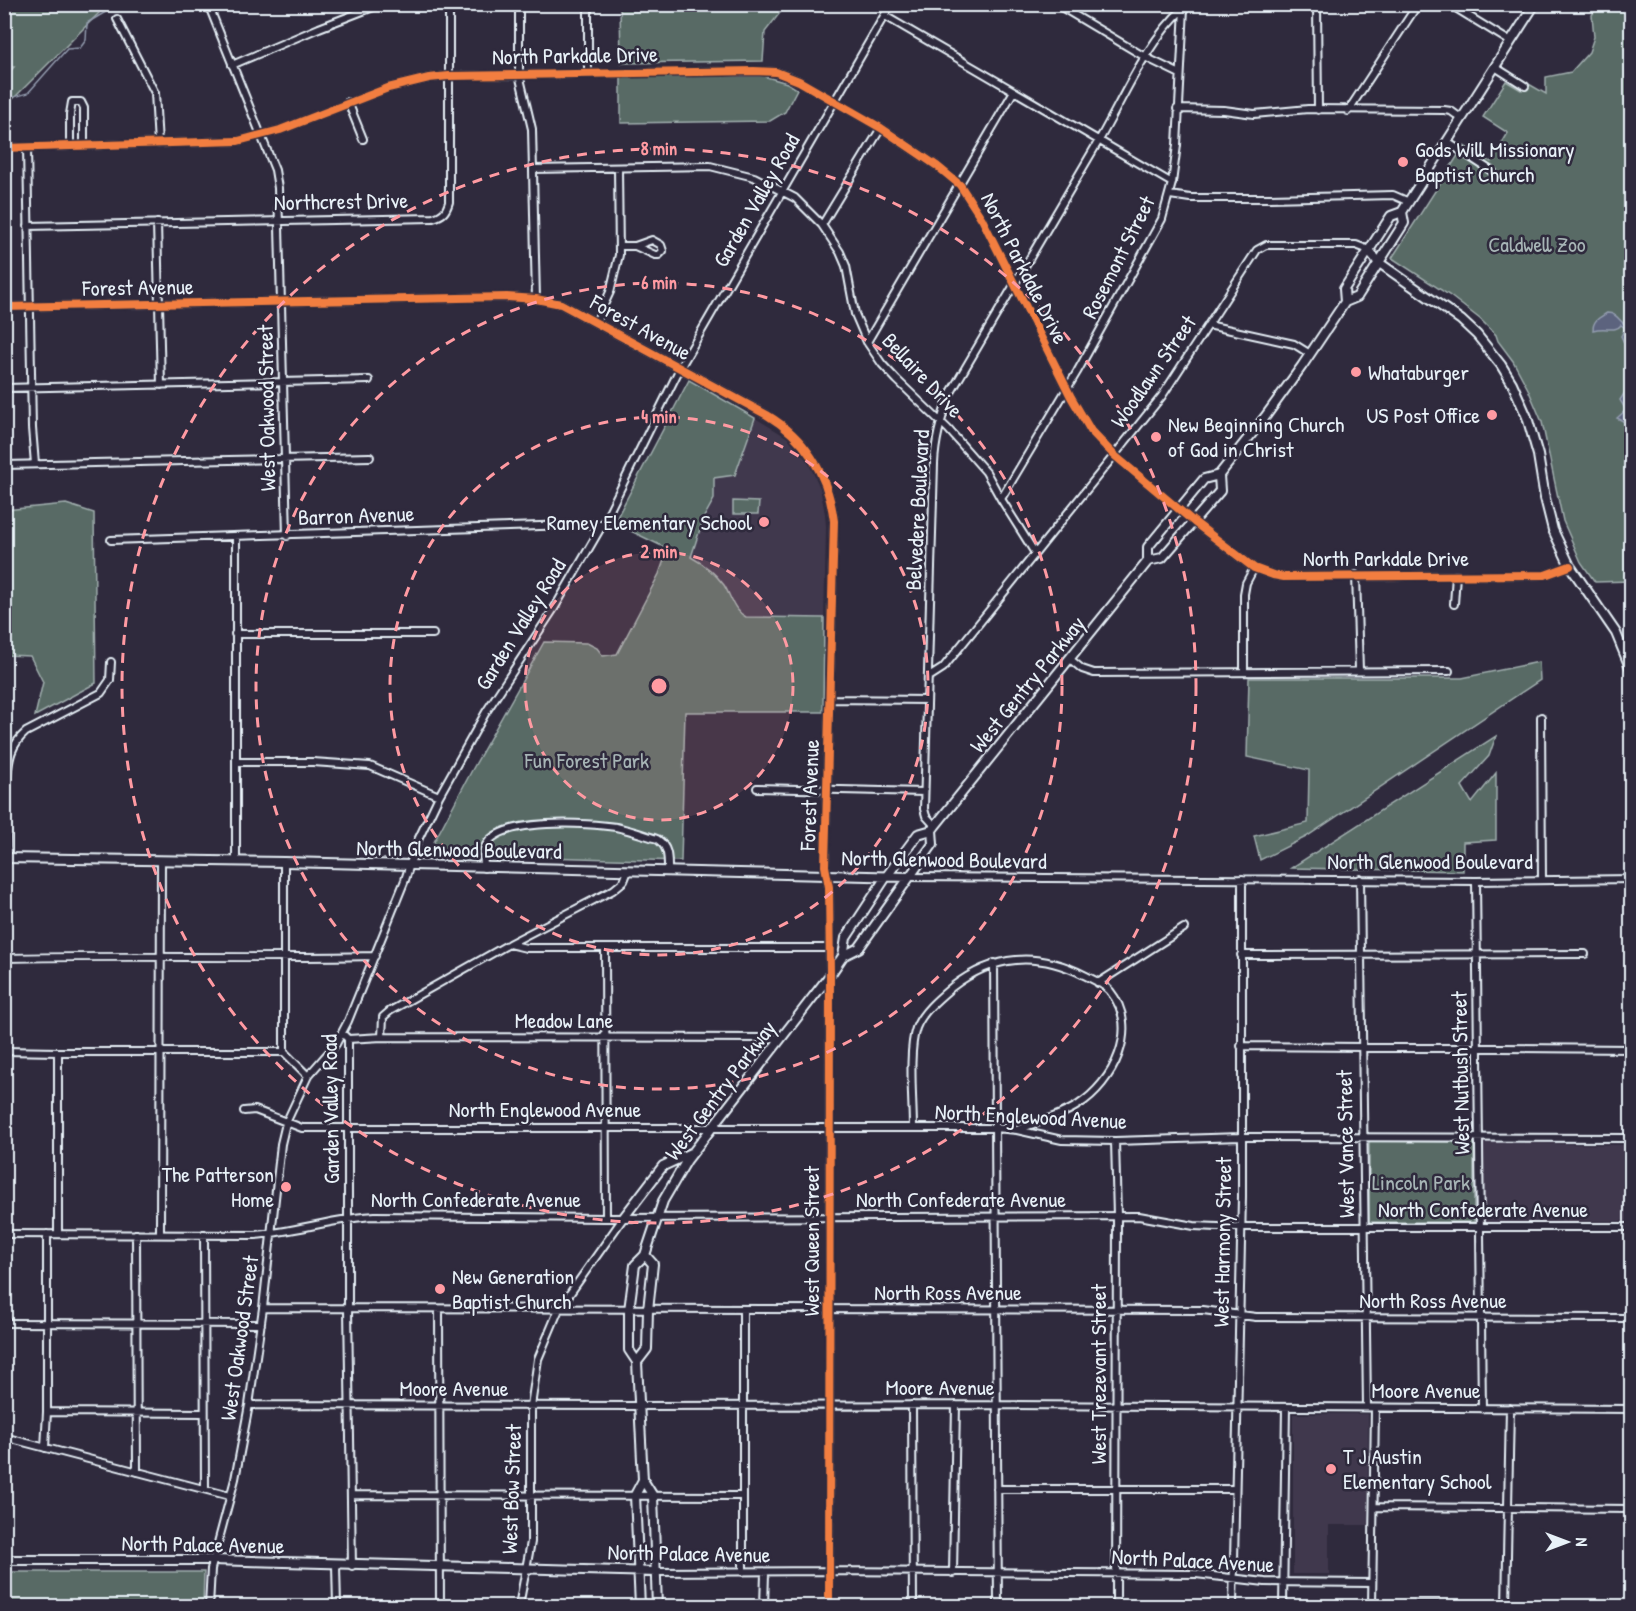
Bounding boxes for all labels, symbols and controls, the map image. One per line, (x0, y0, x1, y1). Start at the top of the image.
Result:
street label: North Parkdale Drive (492, 39, 658, 71)
street label: Garden Valley Road (706, 127, 807, 272)
place label: Gods Will Missionary Baptist Church (1415, 134, 1575, 189)
text: 8 min (641, 136, 677, 161)
marker: Gods Will Missionary Baptist Church (1396, 155, 1410, 169)
street label: Northcrest Drive (274, 185, 409, 217)
street label: North Parkdale Drive (974, 187, 1076, 349)
street label: Rosemont Street (1074, 190, 1162, 323)
park label: Caldwell Zoo (1488, 229, 1586, 259)
text: 6 min (641, 270, 677, 295)
street label: Forest Avenue (81, 271, 194, 303)
street label: Forest Avenue (584, 286, 697, 367)
street label: Woodlawn Street (1103, 308, 1203, 433)
street label: West Oakwood Street (250, 324, 282, 491)
street label: Bellaire Drive (876, 326, 970, 424)
place label: Whataburger (1368, 357, 1469, 387)
marker: Whataburger (1349, 365, 1363, 379)
place label: US Post Office (1366, 400, 1480, 430)
text: 4 min (641, 404, 677, 429)
marker: US Post Office (1485, 408, 1499, 422)
place label: New Beginning Church of God in Christ (1168, 409, 1344, 464)
street label: Belvedere Boulevard (898, 428, 936, 591)
marker: New Beginning Church of God in Christ (1149, 430, 1163, 444)
street label: Barron Avenue (297, 498, 415, 532)
place label: Ramey Elementary School (547, 507, 752, 537)
marker: Ramey Elementary School (757, 515, 771, 529)
text: 2 min (641, 539, 677, 564)
street label: North Parkdale Drive (1303, 543, 1469, 573)
street label: Garden Valley Road (468, 552, 573, 695)
street label: West Gentry Parkway (962, 609, 1092, 759)
centre of rings (649, 676, 669, 696)
street label: Forest Avenue (792, 739, 826, 852)
park label: Fun Forest Park (524, 745, 649, 775)
street label: North Glenwood Boulevard (356, 832, 562, 866)
street label: North Glenwood Boulevard (841, 842, 1047, 876)
street label: North Glenwood Boulevard (1327, 846, 1533, 876)
street label: West Nutbush Street (1444, 991, 1476, 1155)
street label: Meadow Lane (515, 1005, 614, 1035)
street label: West Gentry Parkway (657, 1014, 783, 1166)
street label: Garden Valley Road (314, 1034, 346, 1184)
street label: West Vance Street (1329, 1069, 1361, 1218)
street label: North Englewood Avenue (449, 1094, 641, 1124)
street label: North Englewood Avenue (934, 1096, 1128, 1136)
street label: West Harmony Street (1206, 1156, 1238, 1327)
place label: The Patterson Home (162, 1159, 274, 1214)
street label: West Queen Street (796, 1165, 826, 1316)
park label: Lincoln Park (1372, 1167, 1470, 1197)
marker: The Patterson Home (279, 1180, 293, 1194)
street label: North Confederate Avenue (371, 1184, 581, 1214)
street label: North Confederate Avenue (856, 1184, 1066, 1214)
street label: North Confederate Avenue (1378, 1194, 1588, 1224)
street label: West Oakwood Street (213, 1253, 265, 1422)
place label: New Generation Baptist Church (452, 1261, 574, 1316)
street label: North Ross Avenue (874, 1277, 1022, 1307)
marker: New Generation Baptist Church (433, 1282, 447, 1296)
street label: West Trezevant Street (1083, 1283, 1113, 1464)
street label: North Ross Avenue (1359, 1285, 1507, 1315)
street label: Moore Avenue (886, 1372, 995, 1402)
street label: Moore Avenue (400, 1373, 509, 1403)
street label: Moore Avenue (1372, 1375, 1481, 1405)
street label: West Bow Street (494, 1423, 528, 1554)
place label: T J Austin Elementary School (1343, 1441, 1492, 1496)
marker: T J Austin Elementary School (1324, 1462, 1338, 1476)
north arrow (1537, 1512, 1597, 1572)
street label: North Palace Avenue (121, 1528, 285, 1560)
street label: North Palace Avenue (607, 1537, 771, 1569)
text: N (1571, 1538, 1593, 1547)
street label: North Palace Avenue (1111, 1541, 1275, 1579)

